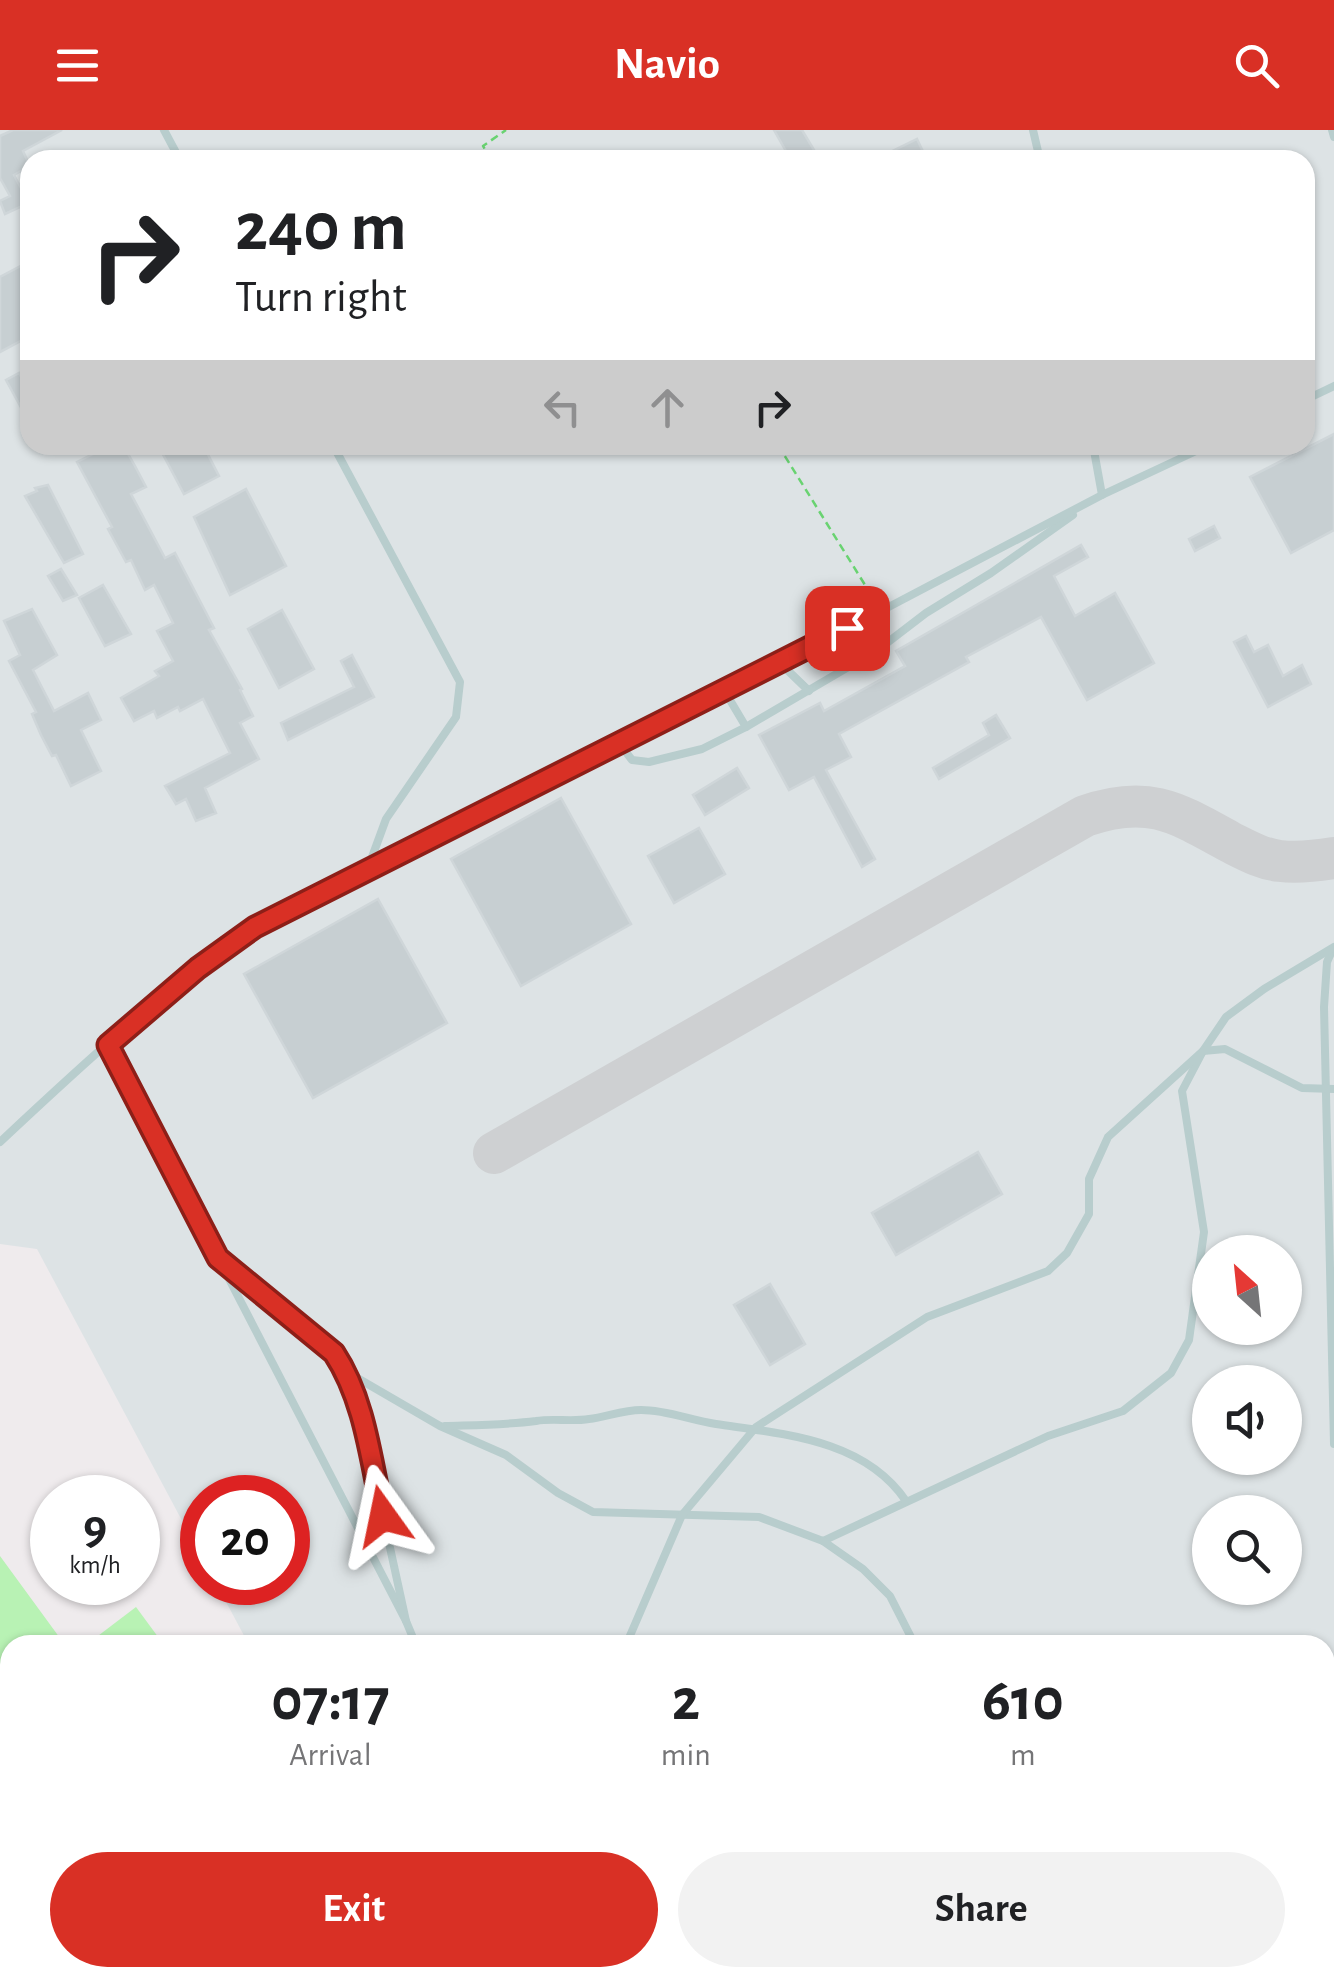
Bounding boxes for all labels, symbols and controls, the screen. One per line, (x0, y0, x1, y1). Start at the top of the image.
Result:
icon: menu (50, 38, 105, 93)
icon: search (1229, 38, 1284, 93)
text: Navio (614, 42, 720, 87)
icon: right (70, 190, 200, 320)
text: 240 m (235, 193, 407, 263)
text: Turn right (235, 275, 407, 320)
icon: left (535, 380, 590, 435)
icon: ahead (640, 380, 695, 435)
icon: right (745, 380, 800, 435)
pin (805, 586, 890, 671)
icon: arrive (820, 601, 875, 656)
north arrow (1192, 1235, 1302, 1345)
map controls (1192, 1235, 1302, 1605)
button: sound (1192, 1365, 1302, 1475)
position arrow (331, 1464, 435, 1568)
speed limit sign: 20 (180, 1475, 310, 1605)
button: search (1192, 1495, 1302, 1605)
text: 9 (83, 1503, 107, 1553)
text: km/h (69, 1553, 121, 1578)
text: 07:17 (271, 1671, 390, 1731)
text: 2 (672, 1671, 700, 1731)
text: 610 (982, 1671, 1064, 1731)
text: Arrival (289, 1739, 372, 1771)
text: min (661, 1739, 711, 1771)
text: m (1010, 1739, 1036, 1771)
button: Exit (50, 1852, 658, 1967)
button: Share (678, 1852, 1285, 1967)

